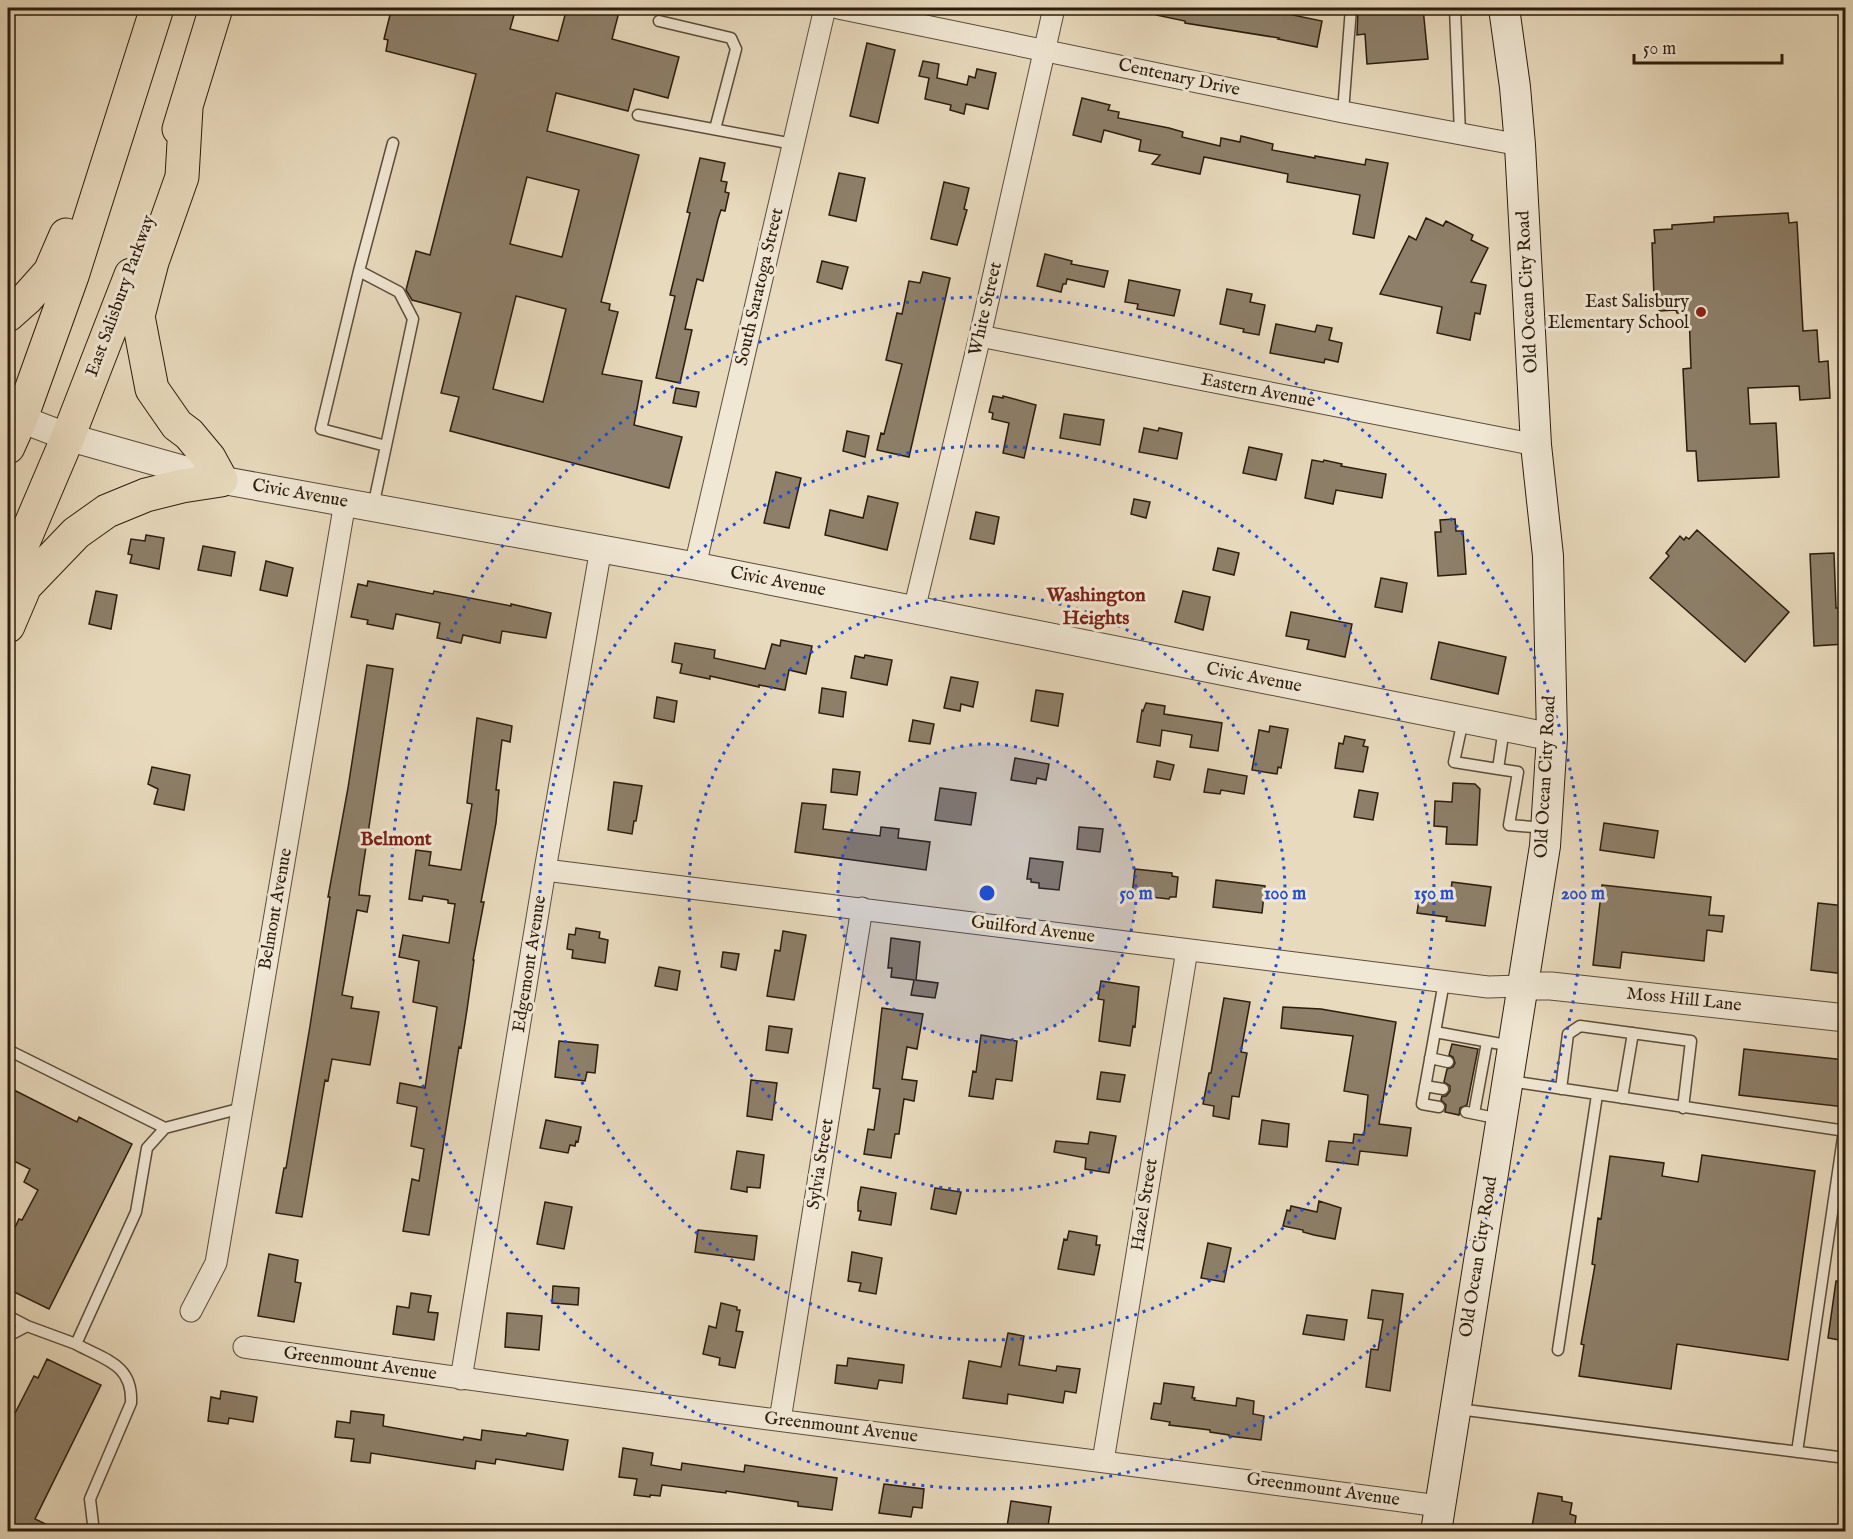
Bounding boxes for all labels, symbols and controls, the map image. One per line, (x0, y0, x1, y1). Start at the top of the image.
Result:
scale bar (1634, 27, 1782, 65)
text: 50 m (1643, 38, 1676, 61)
street label: Centenary Drive (1116, 54, 1242, 102)
street label: South Saratoga Street (731, 206, 789, 368)
street label: Old Ocean City Road (1512, 210, 1544, 374)
street label: East Salisbury Parkway (81, 212, 161, 380)
street label: White Street (964, 260, 1008, 358)
place label: East Salisbury Elementary School (1548, 291, 1689, 335)
marker: East Salisbury Elementary School (1694, 305, 1708, 319)
street label: Eastern Avenue (1199, 369, 1317, 413)
street label: Civic Avenue (250, 474, 350, 514)
street label: Civic Avenue (728, 561, 828, 603)
district label: Washington Heights (1045, 583, 1146, 631)
street label: Civic Avenue (1204, 657, 1304, 699)
street label: Old Ocean City Road (1530, 695, 1562, 859)
district label: Belmont (360, 827, 432, 852)
street label: Belmont Avenue (254, 846, 298, 972)
centre of rings (977, 883, 997, 903)
text: 50 m (1119, 883, 1153, 906)
text: 100 m (1264, 883, 1306, 906)
text: 150 m (1414, 883, 1454, 906)
text: 200 m (1561, 883, 1605, 906)
street label: Edgemont Avenue (508, 894, 552, 1034)
street label: Guilford Avenue (970, 911, 1096, 949)
street label: Moss Hill Lane (1625, 983, 1743, 1017)
street label: Sylvia Street (802, 1117, 840, 1211)
street label: Hazel Street (1126, 1157, 1164, 1253)
street label: Old Ocean City Road (1455, 1174, 1503, 1339)
street label: Greenmount Avenue (282, 1342, 438, 1386)
street label: Greenmount Avenue (763, 1407, 919, 1449)
street label: Greenmount Avenue (1245, 1468, 1401, 1512)

